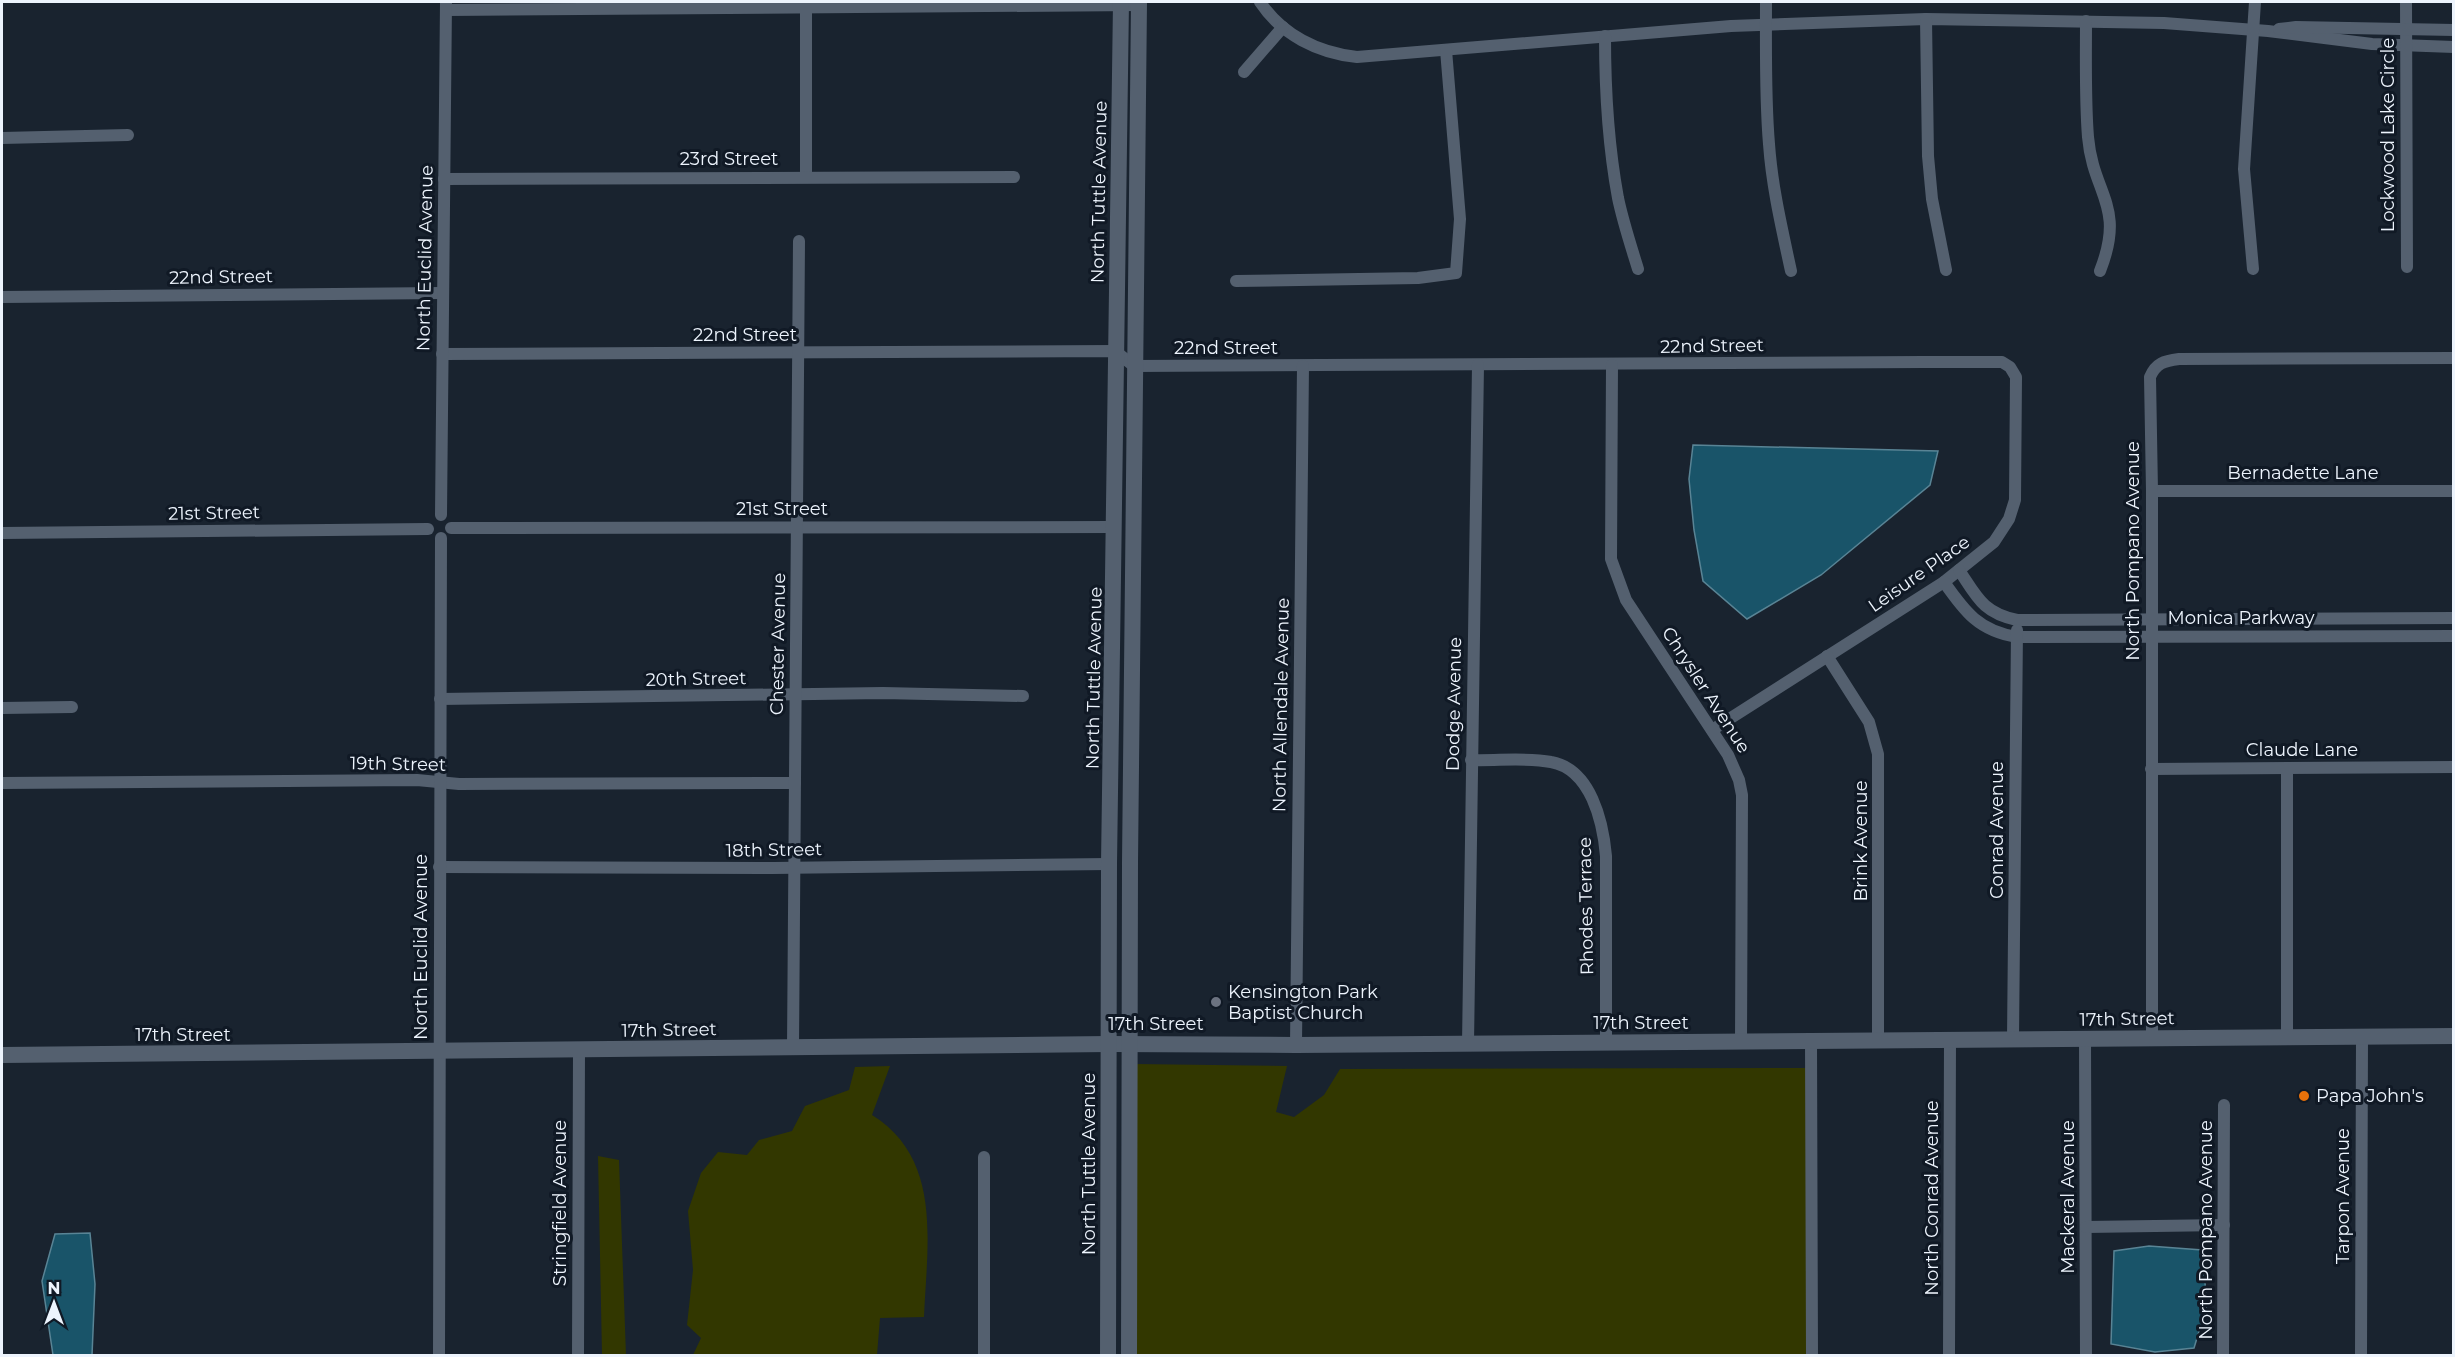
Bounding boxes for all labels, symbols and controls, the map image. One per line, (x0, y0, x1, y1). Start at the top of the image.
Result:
street label: Lockwood Lake Circle (2377, 38, 2399, 232)
street label: North Tuttle Avenue (1086, 100, 1112, 283)
street label: 23rd Street (680, 148, 778, 170)
street label: North Euclid Avenue (412, 165, 438, 351)
street label: 22nd Street (169, 265, 273, 289)
street label: 22nd Street (693, 324, 797, 346)
street label: 22nd Street (1660, 334, 1764, 358)
street label: 22nd Street (1174, 337, 1278, 359)
street label: North Pompano Avenue (2122, 441, 2144, 661)
street label: Bernadette Lane (2227, 462, 2379, 484)
street label: 21st Street (736, 498, 828, 520)
street label: 21st Street (168, 501, 260, 525)
street label: Leisure Place (1864, 531, 1974, 617)
street label: Chester Avenue (766, 573, 790, 715)
street label: North Tuttle Avenue (1081, 586, 1107, 769)
street label: North Allendale Avenue (1268, 597, 1294, 812)
street label: Monica Parkway (2167, 607, 2315, 629)
street label: Chrysler Avenue (1657, 623, 1755, 757)
street label: Dodge Avenue (1442, 637, 1466, 771)
street label: 20th Street (645, 667, 747, 691)
street label: Claude Lane (2246, 739, 2358, 761)
street label: 19th Street (350, 752, 446, 776)
street label: Conrad Avenue (1986, 761, 2008, 899)
street label: Brink Avenue (1850, 780, 1872, 902)
street label: Rhodes Terrace (1574, 837, 1598, 975)
street label: 18th Street (726, 838, 822, 862)
street label: North Euclid Avenue (410, 854, 432, 1040)
place label: Kensington Park Baptist Church (1228, 981, 1378, 1024)
marker: Kensington Park Baptist Church (1209, 995, 1223, 1009)
street label: 17th Street (2079, 1007, 2175, 1031)
street label: 17th Street (1593, 1012, 1689, 1034)
street label: 17th Street (1108, 1013, 1204, 1035)
street label: 17th Street (621, 1018, 717, 1042)
street label: 17th Street (135, 1024, 231, 1046)
street label: North Tuttle Avenue (1078, 1073, 1100, 1255)
place label: Papa John's (2316, 1085, 2424, 1107)
marker: Papa John's (2297, 1089, 2311, 1103)
street label: North Conrad Avenue (1921, 1100, 1943, 1296)
street label: Stringfield Avenue (549, 1120, 571, 1286)
street label: Mackeral Avenue (2057, 1120, 2079, 1274)
street label: North Pompano Avenue (2195, 1120, 2217, 1340)
street label: Tarpon Avenue (2332, 1128, 2354, 1264)
north arrow (24, 1273, 84, 1333)
text: N (48, 1279, 60, 1298)

